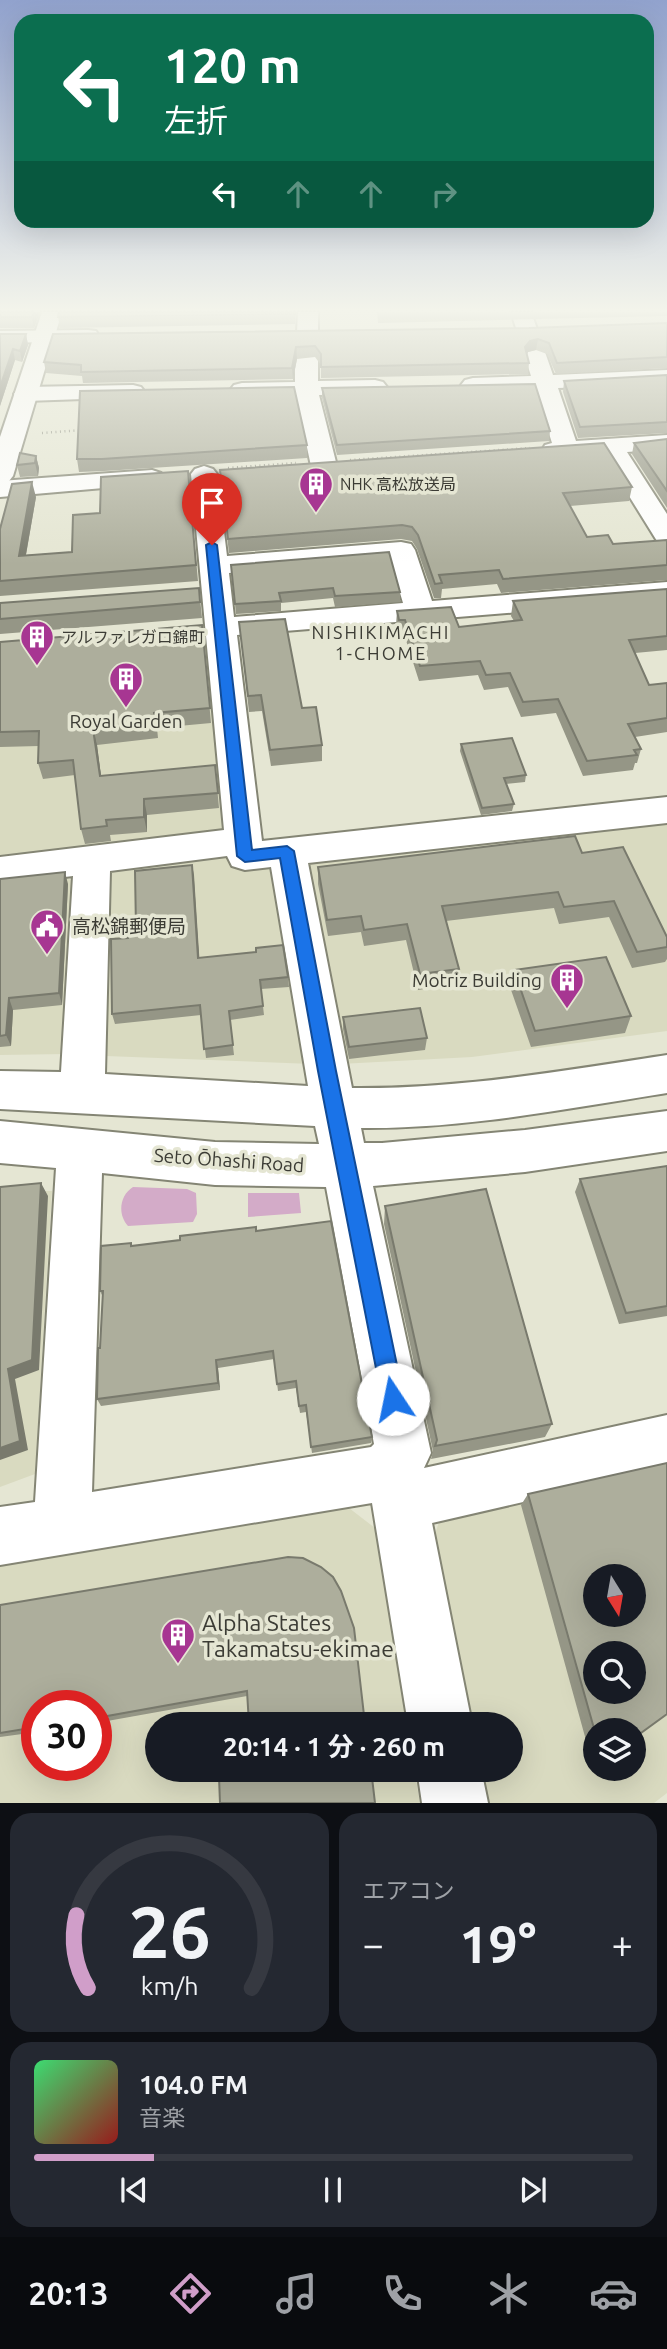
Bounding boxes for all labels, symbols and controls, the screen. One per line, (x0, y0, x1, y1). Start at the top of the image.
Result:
text: 120 m (164, 37, 301, 92)
icon: left (49, 42, 140, 133)
text: 左折 (164, 102, 228, 138)
icon: left (206, 175, 244, 213)
icon: ahead (279, 175, 317, 213)
icon: ahead (352, 175, 390, 213)
icon: right (425, 175, 463, 213)
building icon: NHK 高松放送局 (297, 465, 335, 514)
pin (182, 473, 242, 545)
place label: NHK 高松放送局 (340, 475, 456, 493)
icon: arrive (193, 484, 231, 522)
building icon: アルファレガロ錦町 (18, 618, 56, 667)
district label: NISHIKIMACHI 1-CHOME (312, 622, 450, 663)
place label: アルファレガロ錦町 (61, 628, 205, 646)
building icon: Royal Garden (107, 660, 145, 709)
place label: Royal Garden (69, 710, 183, 732)
public building icon: 高松錦郵便局 (28, 907, 66, 956)
place label: 高松錦郵便局 (72, 915, 186, 937)
building icon: Motriz Building (548, 961, 586, 1010)
place label: Motriz Building (412, 969, 542, 991)
street label: Seto Ōhashi Road (153, 1144, 305, 1176)
position arrow (356, 1362, 430, 1436)
north arrow (583, 1564, 646, 1628)
map controls (583, 1564, 646, 1781)
place label: Alpha States Takamatsu-ekimae (202, 1610, 394, 1661)
building icon: Alpha States Takamatsu-ekimae (159, 1616, 197, 1665)
button: search (583, 1641, 646, 1704)
speed limit sign: 30 (21, 1690, 112, 1781)
button: layers (583, 1718, 646, 1781)
text: 20:14 · 1 分 · 260 m (223, 1732, 445, 1761)
text: エアコン (363, 1878, 455, 1903)
text: 26 (128, 1891, 210, 1973)
text: 19° (459, 1915, 536, 1973)
text: − (363, 1923, 384, 1965)
text: + (612, 1923, 633, 1965)
text: km/h (140, 1972, 198, 2000)
text: 104.0 FM (139, 2070, 248, 2099)
text: 音楽 (139, 2105, 185, 2130)
icon: previous (115, 2171, 153, 2209)
icon: pause (314, 2171, 352, 2209)
icon: next (514, 2171, 552, 2209)
icon: directions (166, 2269, 215, 2318)
icon: music (272, 2269, 321, 2318)
icon: phone (378, 2269, 427, 2318)
icon: climate (484, 2269, 533, 2318)
icon: car (589, 2269, 638, 2318)
text: 20:13 (28, 2275, 109, 2311)

